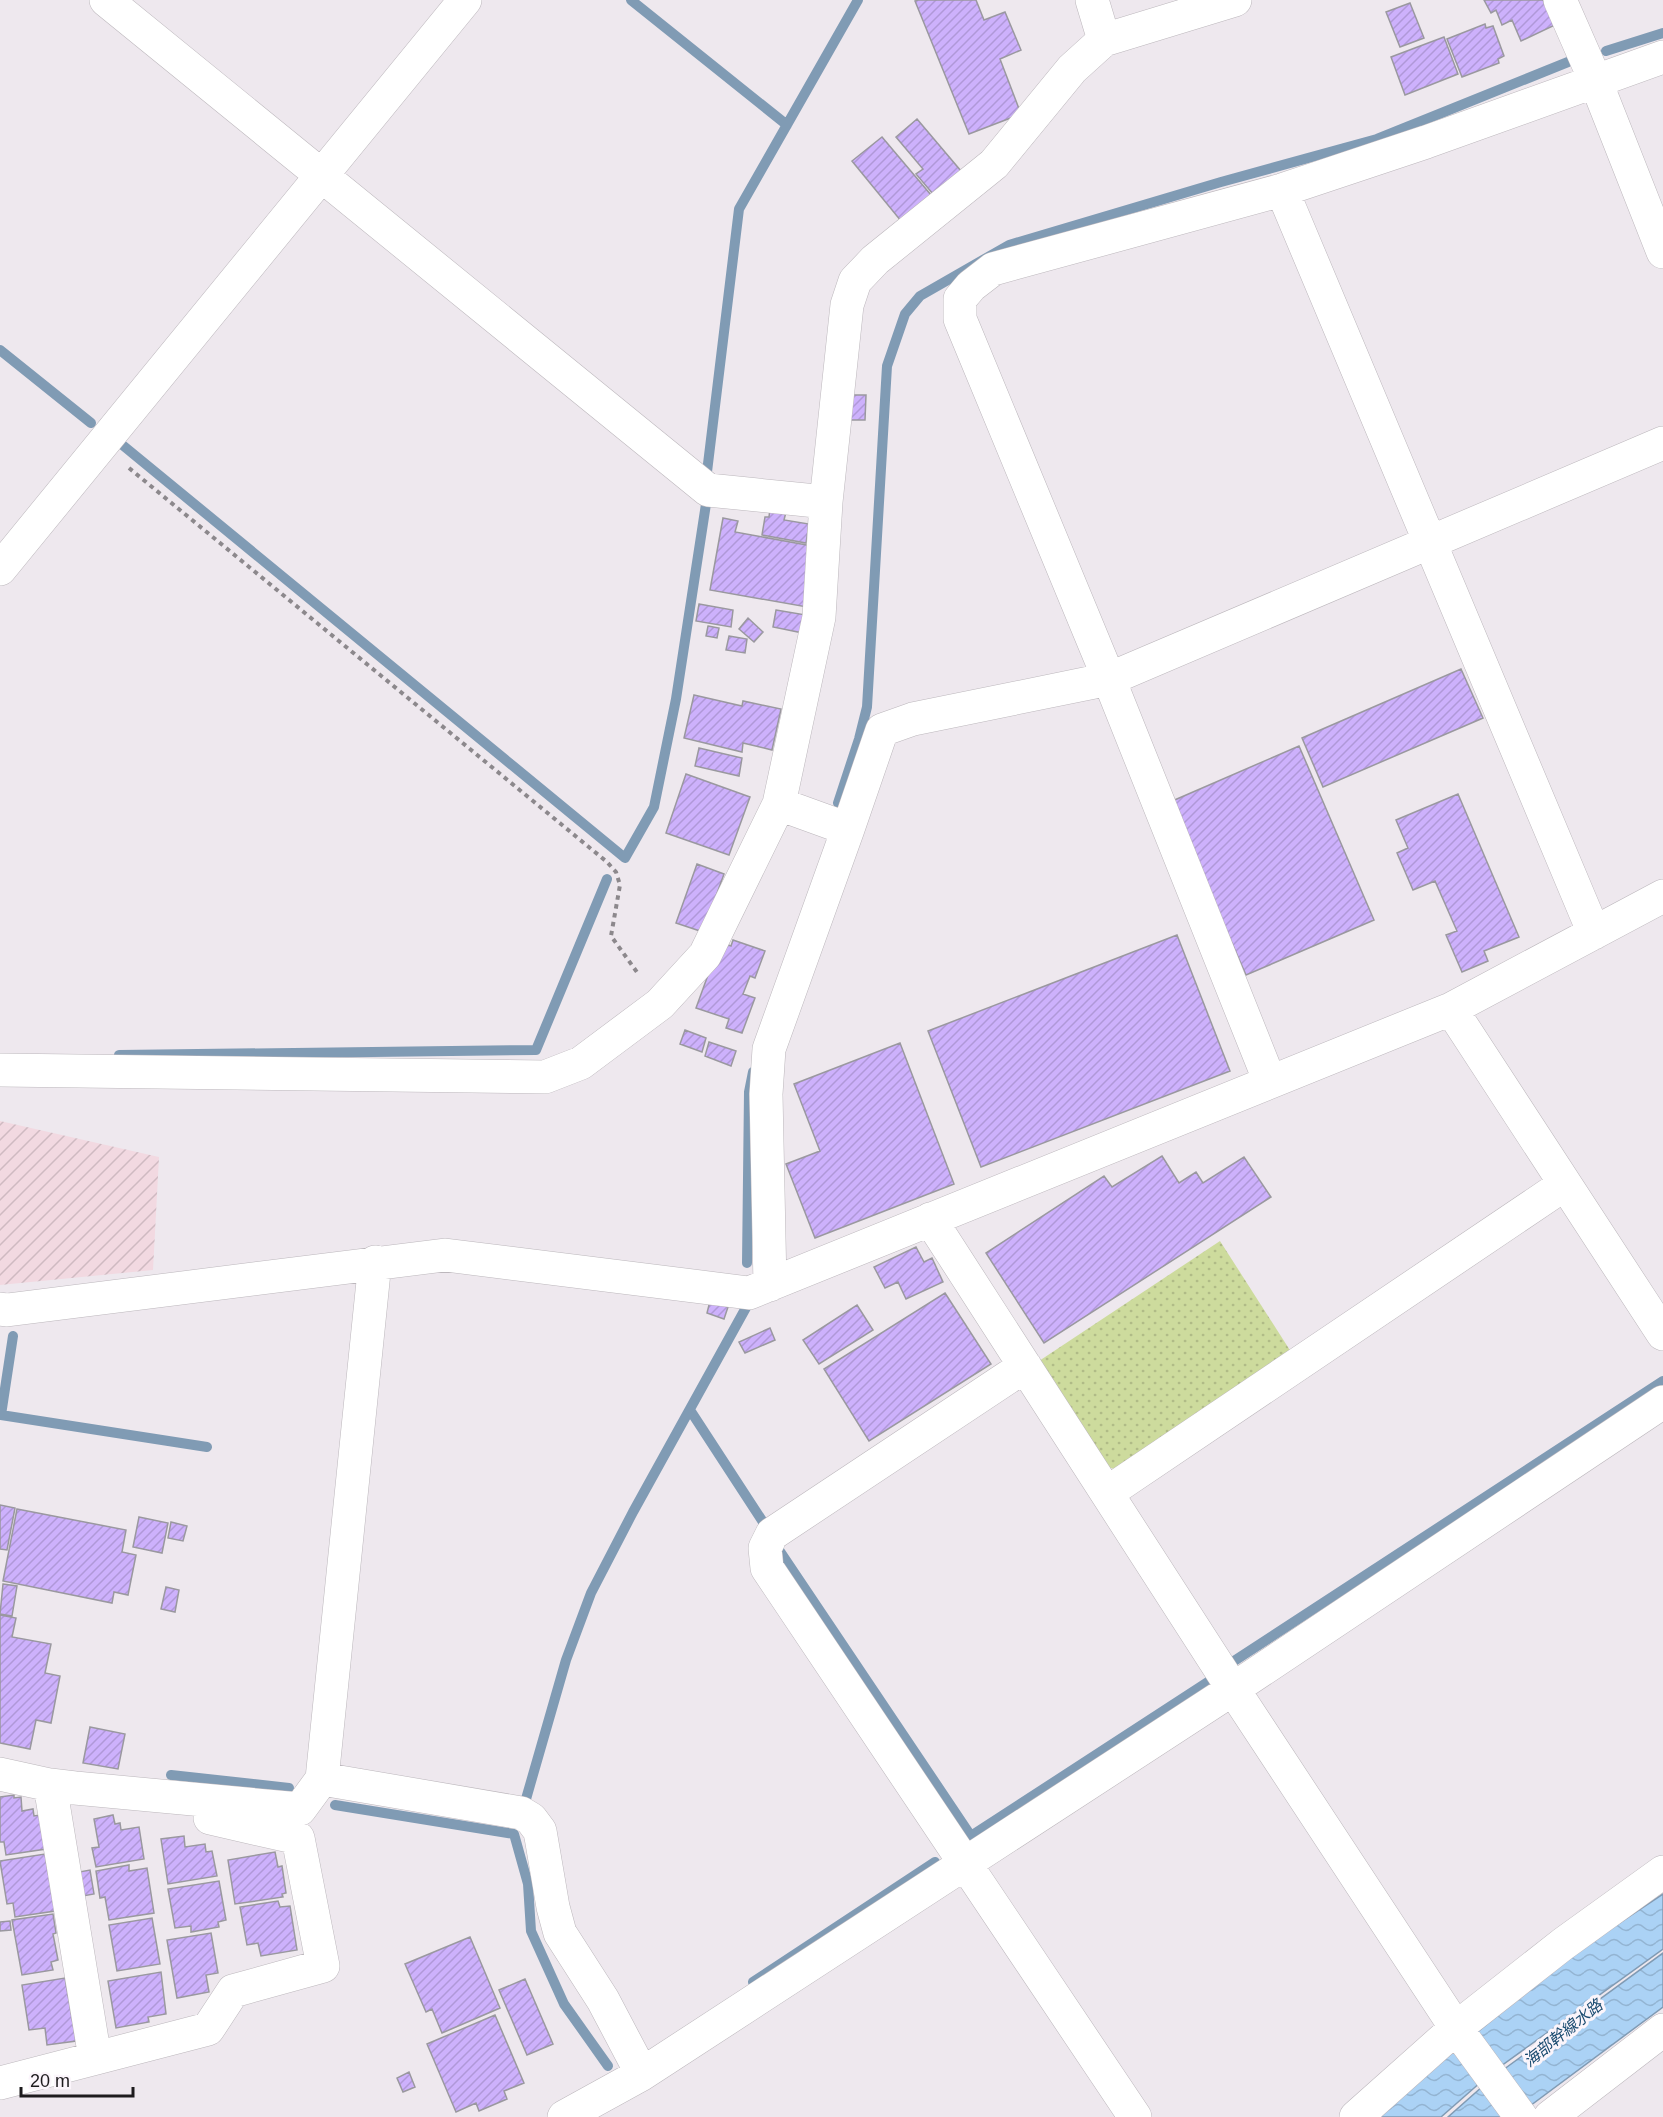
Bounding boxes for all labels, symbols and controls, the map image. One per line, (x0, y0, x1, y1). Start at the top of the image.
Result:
water label: 海部幹線水路 (1520, 1995, 1607, 2070)
scale bar (21, 2060, 134, 2098)
text: 20 m (30, 2071, 70, 2091)

